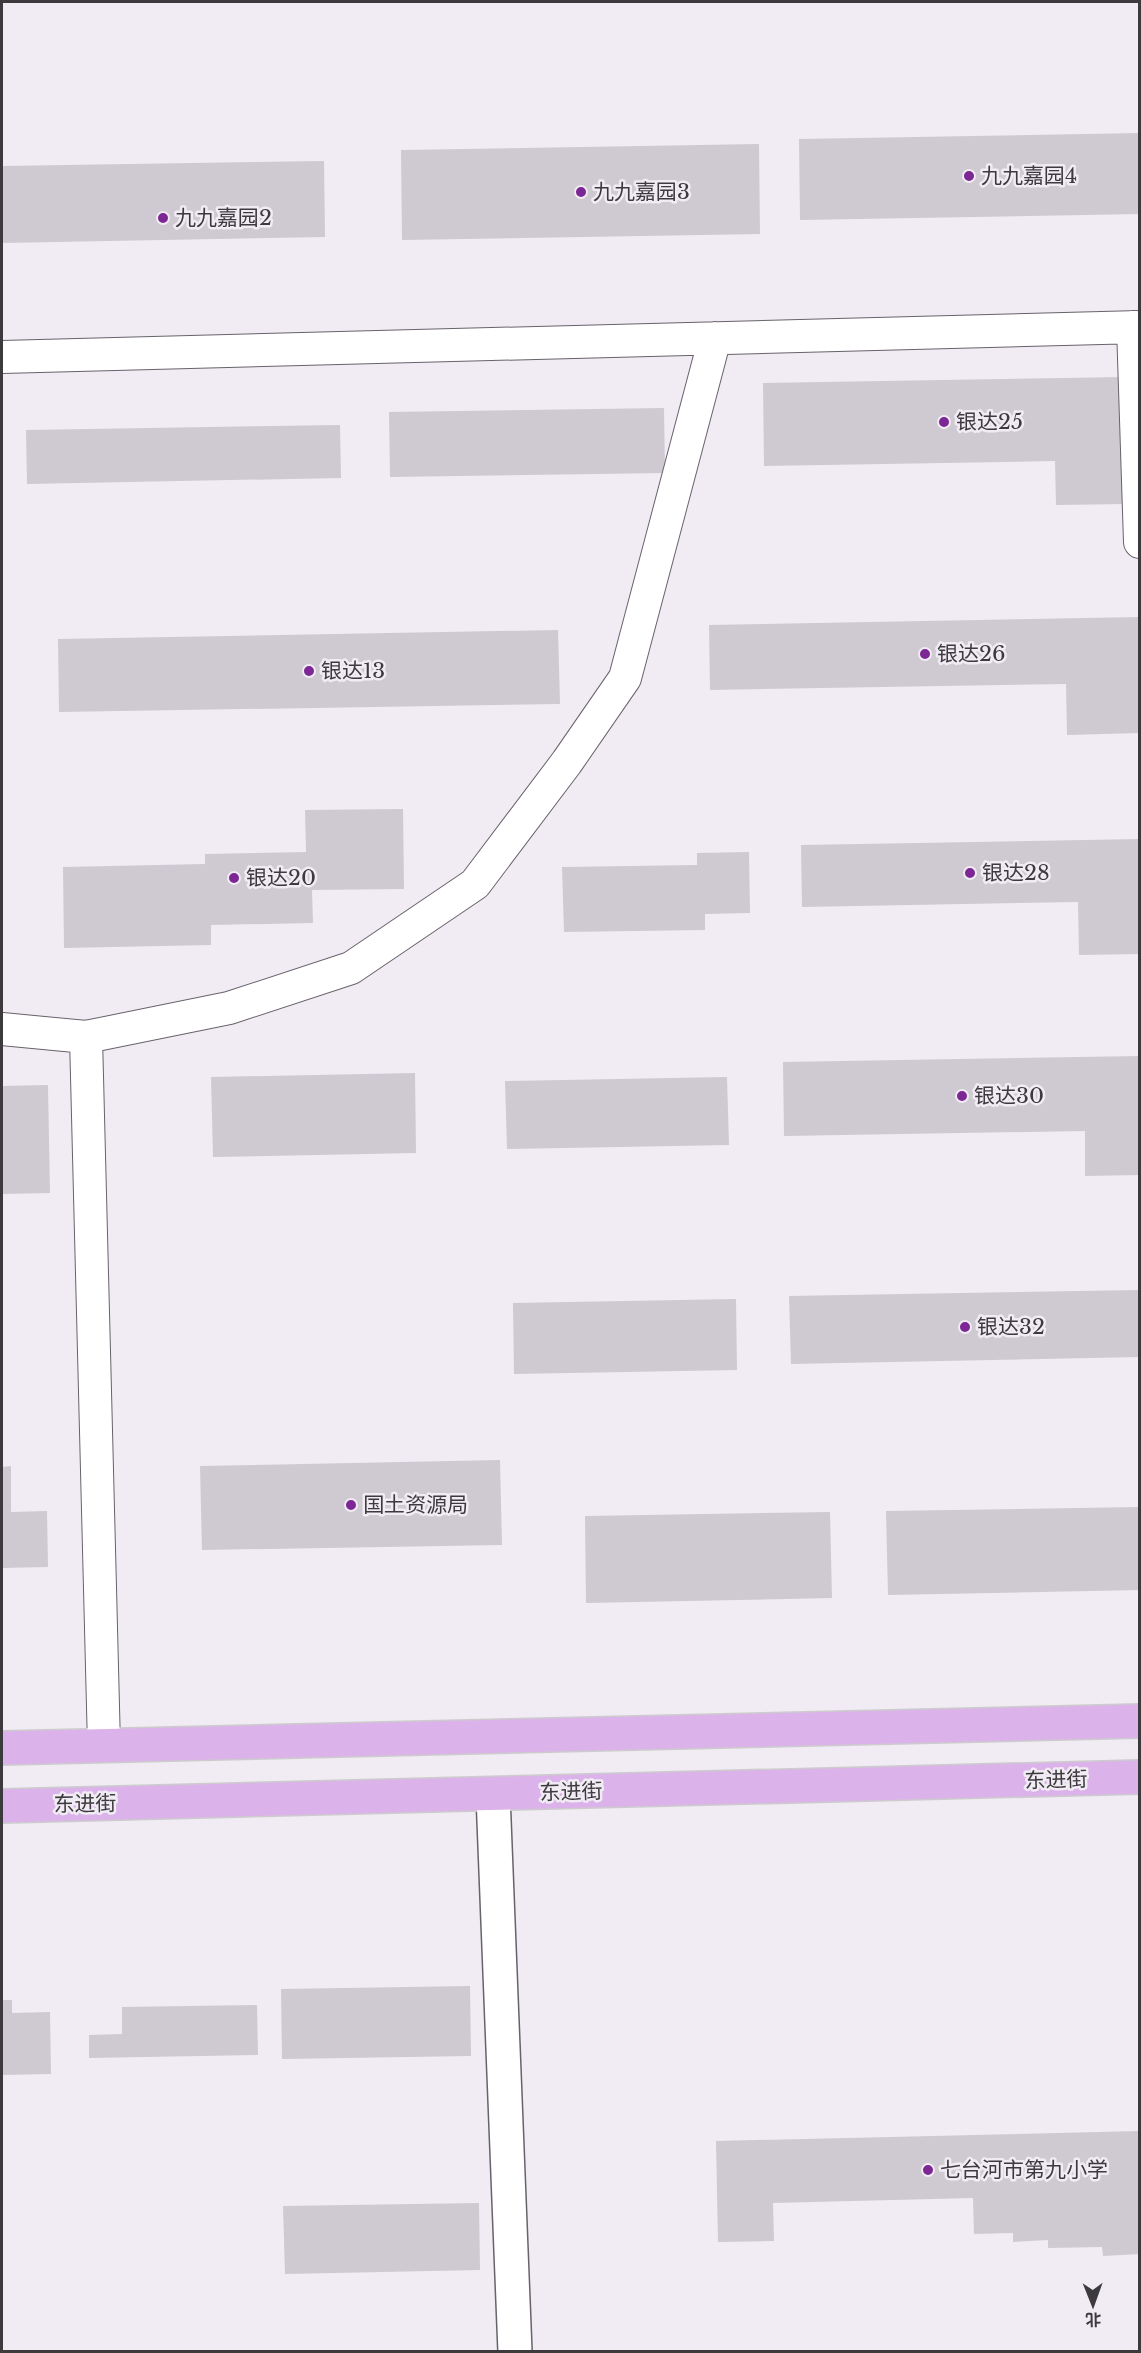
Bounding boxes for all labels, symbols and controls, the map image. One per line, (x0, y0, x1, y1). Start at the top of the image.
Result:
place label: 九九嘉园4 (981, 163, 1077, 189)
marker: 九九嘉园4 (962, 169, 976, 183)
place label: 九九嘉园3 (593, 179, 690, 205)
marker: 九九嘉园3 (574, 185, 588, 199)
place label: 九九嘉园2 (175, 205, 272, 231)
marker: 九九嘉园2 (156, 211, 170, 225)
place label: 银达25 (956, 409, 1023, 435)
marker: 银达25 (937, 415, 951, 429)
place label: 银达26 (937, 641, 1005, 667)
marker: 银达26 (918, 647, 932, 661)
place label: 银达13 (321, 658, 385, 684)
marker: 银达13 (302, 664, 316, 678)
place label: 银达28 (982, 860, 1050, 886)
place label: 银达20 (246, 865, 316, 891)
marker: 银达28 (963, 866, 977, 880)
marker: 银达20 (227, 871, 241, 885)
place label: 银达30 (974, 1083, 1044, 1109)
marker: 银达30 (955, 1089, 969, 1103)
place label: 银达32 (977, 1314, 1045, 1340)
marker: 银达32 (958, 1320, 972, 1334)
place label: 国土资源局 (363, 1492, 468, 1518)
marker: 国土资源局 (344, 1498, 358, 1512)
street label: 东进街 (1024, 1766, 1088, 1794)
street label: 东进街 (539, 1778, 603, 1806)
street label: 东进街 (53, 1790, 117, 1818)
place label: 七台河市第九小学 (940, 2157, 1108, 2183)
marker: 七台河市第九小学 (921, 2163, 935, 2177)
north arrow (1063, 2275, 1123, 2335)
text: 北 (1085, 2310, 1101, 2330)

